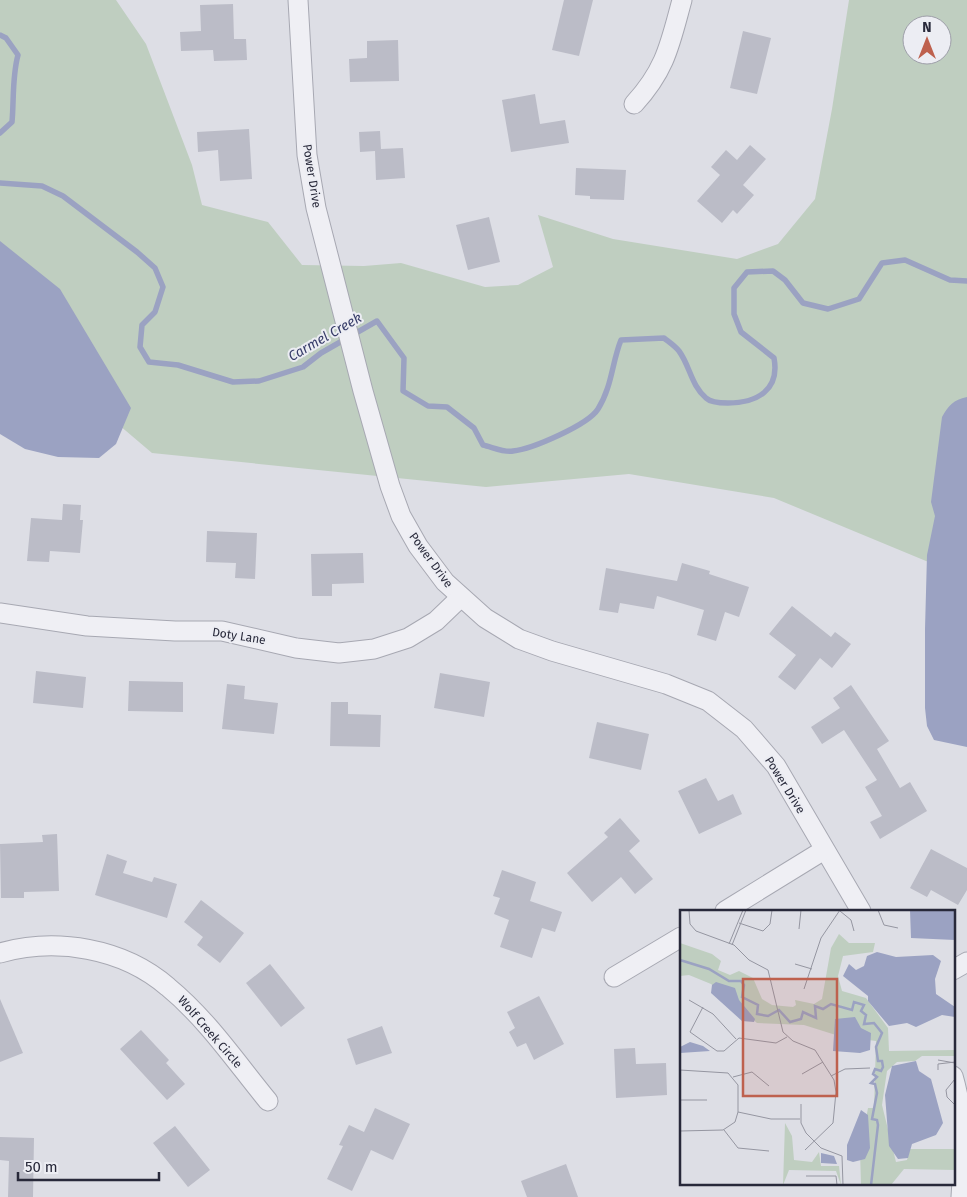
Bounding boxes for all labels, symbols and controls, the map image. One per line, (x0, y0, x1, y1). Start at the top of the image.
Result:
north arrow (902, 15, 952, 65)
text: N (922, 19, 932, 36)
street label: Power Drive (300, 143, 324, 209)
water label: Carmel Creek (285, 309, 365, 365)
street label: Power Drive (406, 530, 456, 590)
street label: Doty Lane (211, 625, 267, 647)
street label: Power Drive (762, 754, 808, 816)
inset map (680, 910, 954, 1184)
street label: Wolf Creek Circle (175, 993, 245, 1071)
scale bar (18, 1150, 159, 1182)
text: 50 m (25, 1158, 58, 1176)

